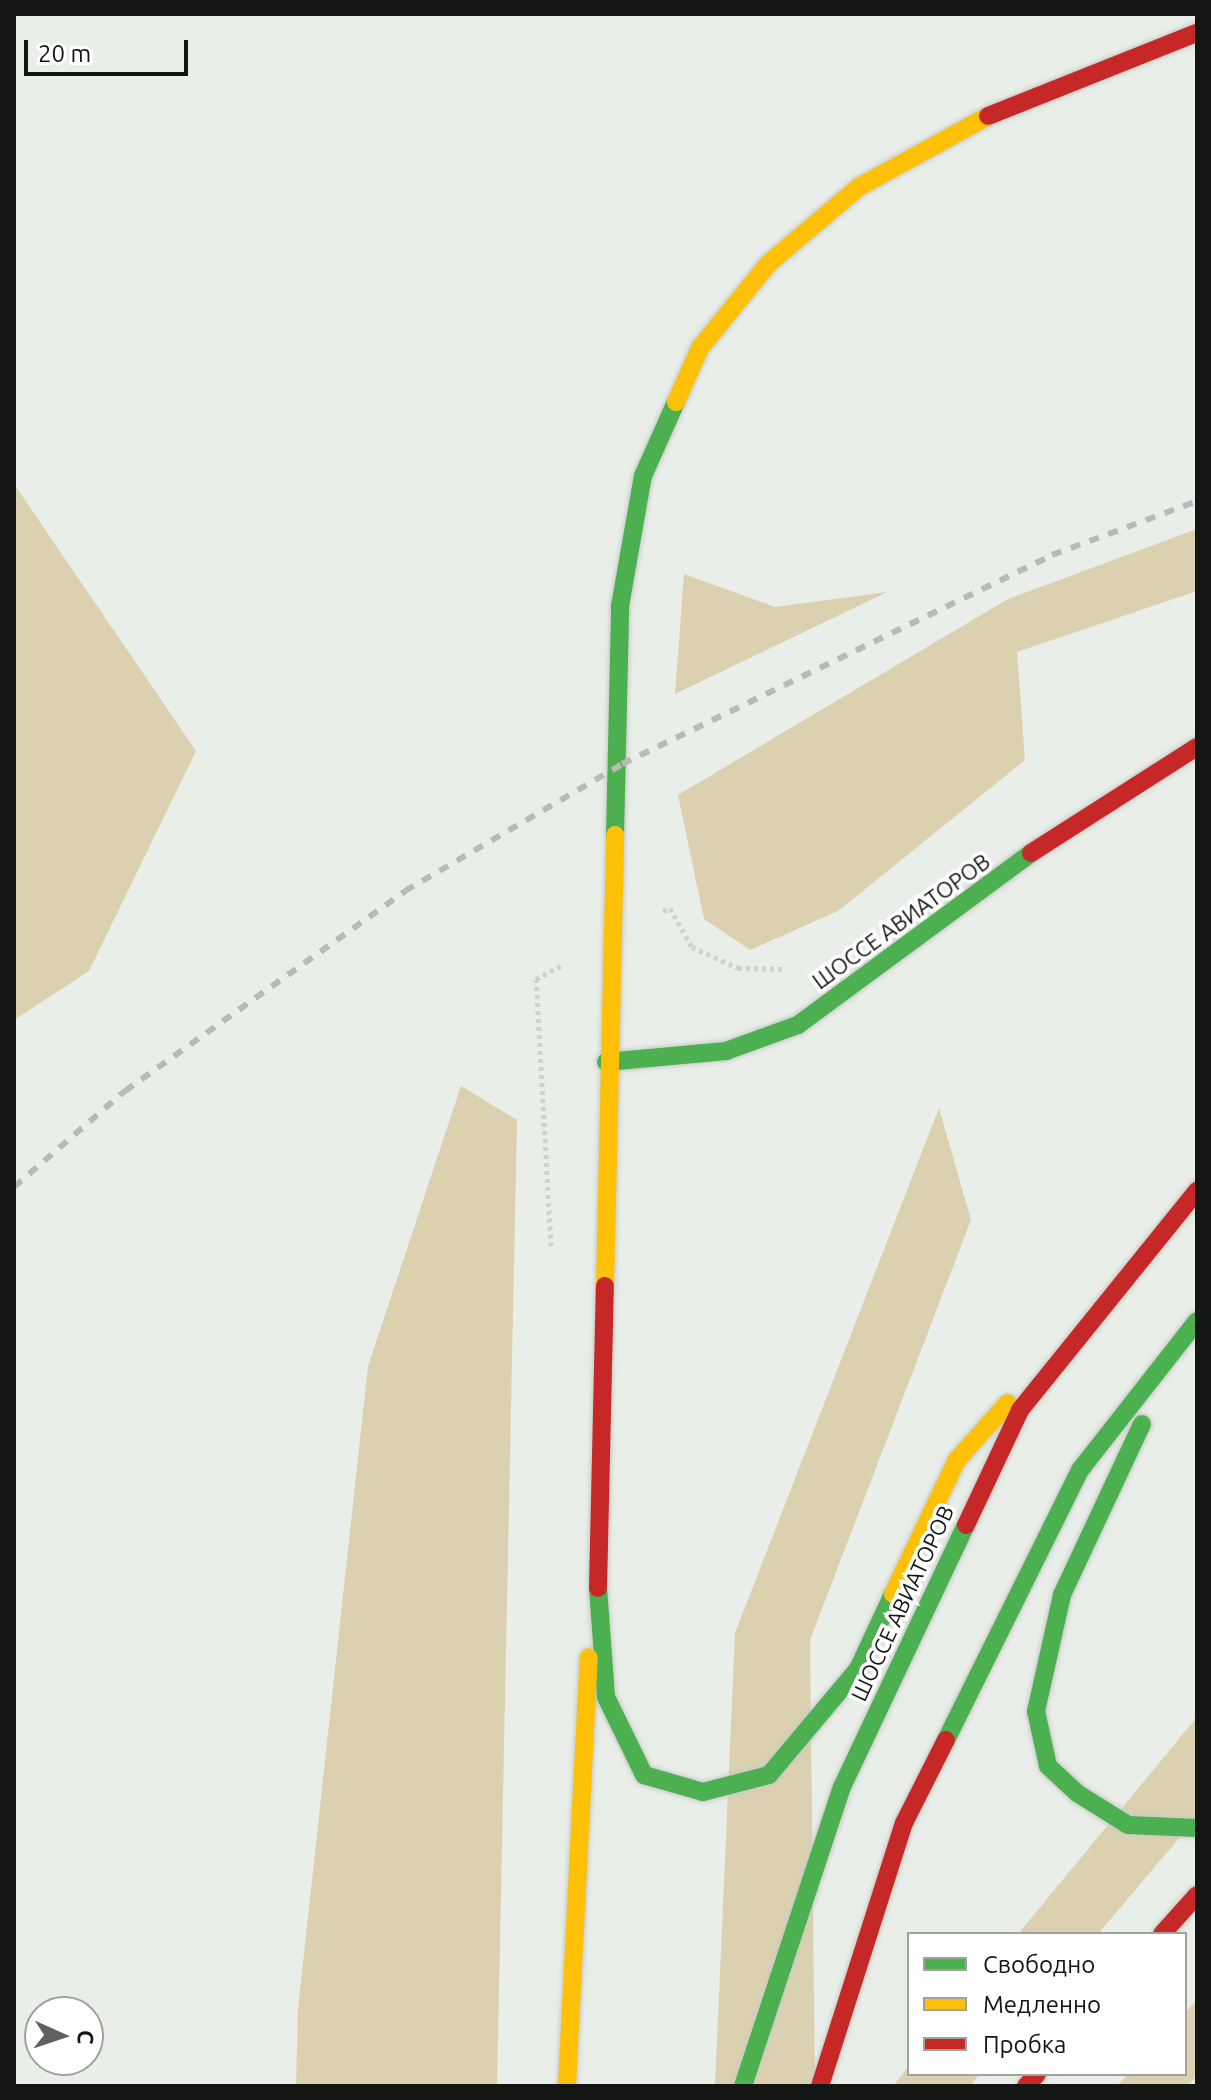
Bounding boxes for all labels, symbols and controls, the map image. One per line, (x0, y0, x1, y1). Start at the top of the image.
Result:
scale bar (28, 24, 192, 74)
text: 20 m (38, 40, 91, 67)
street label: ШОССЕ АВИАТОРОВ (807, 848, 995, 994)
street label: ШОССЕ АВИАТОРОВ (845, 1501, 959, 1705)
legend (907, 1932, 1187, 2076)
text: Свободно (983, 1951, 1095, 1978)
text: Медленно (983, 1991, 1101, 2018)
north arrow (24, 1996, 104, 2076)
text: С (74, 2030, 99, 2045)
text: Пробка (983, 2031, 1066, 2058)

